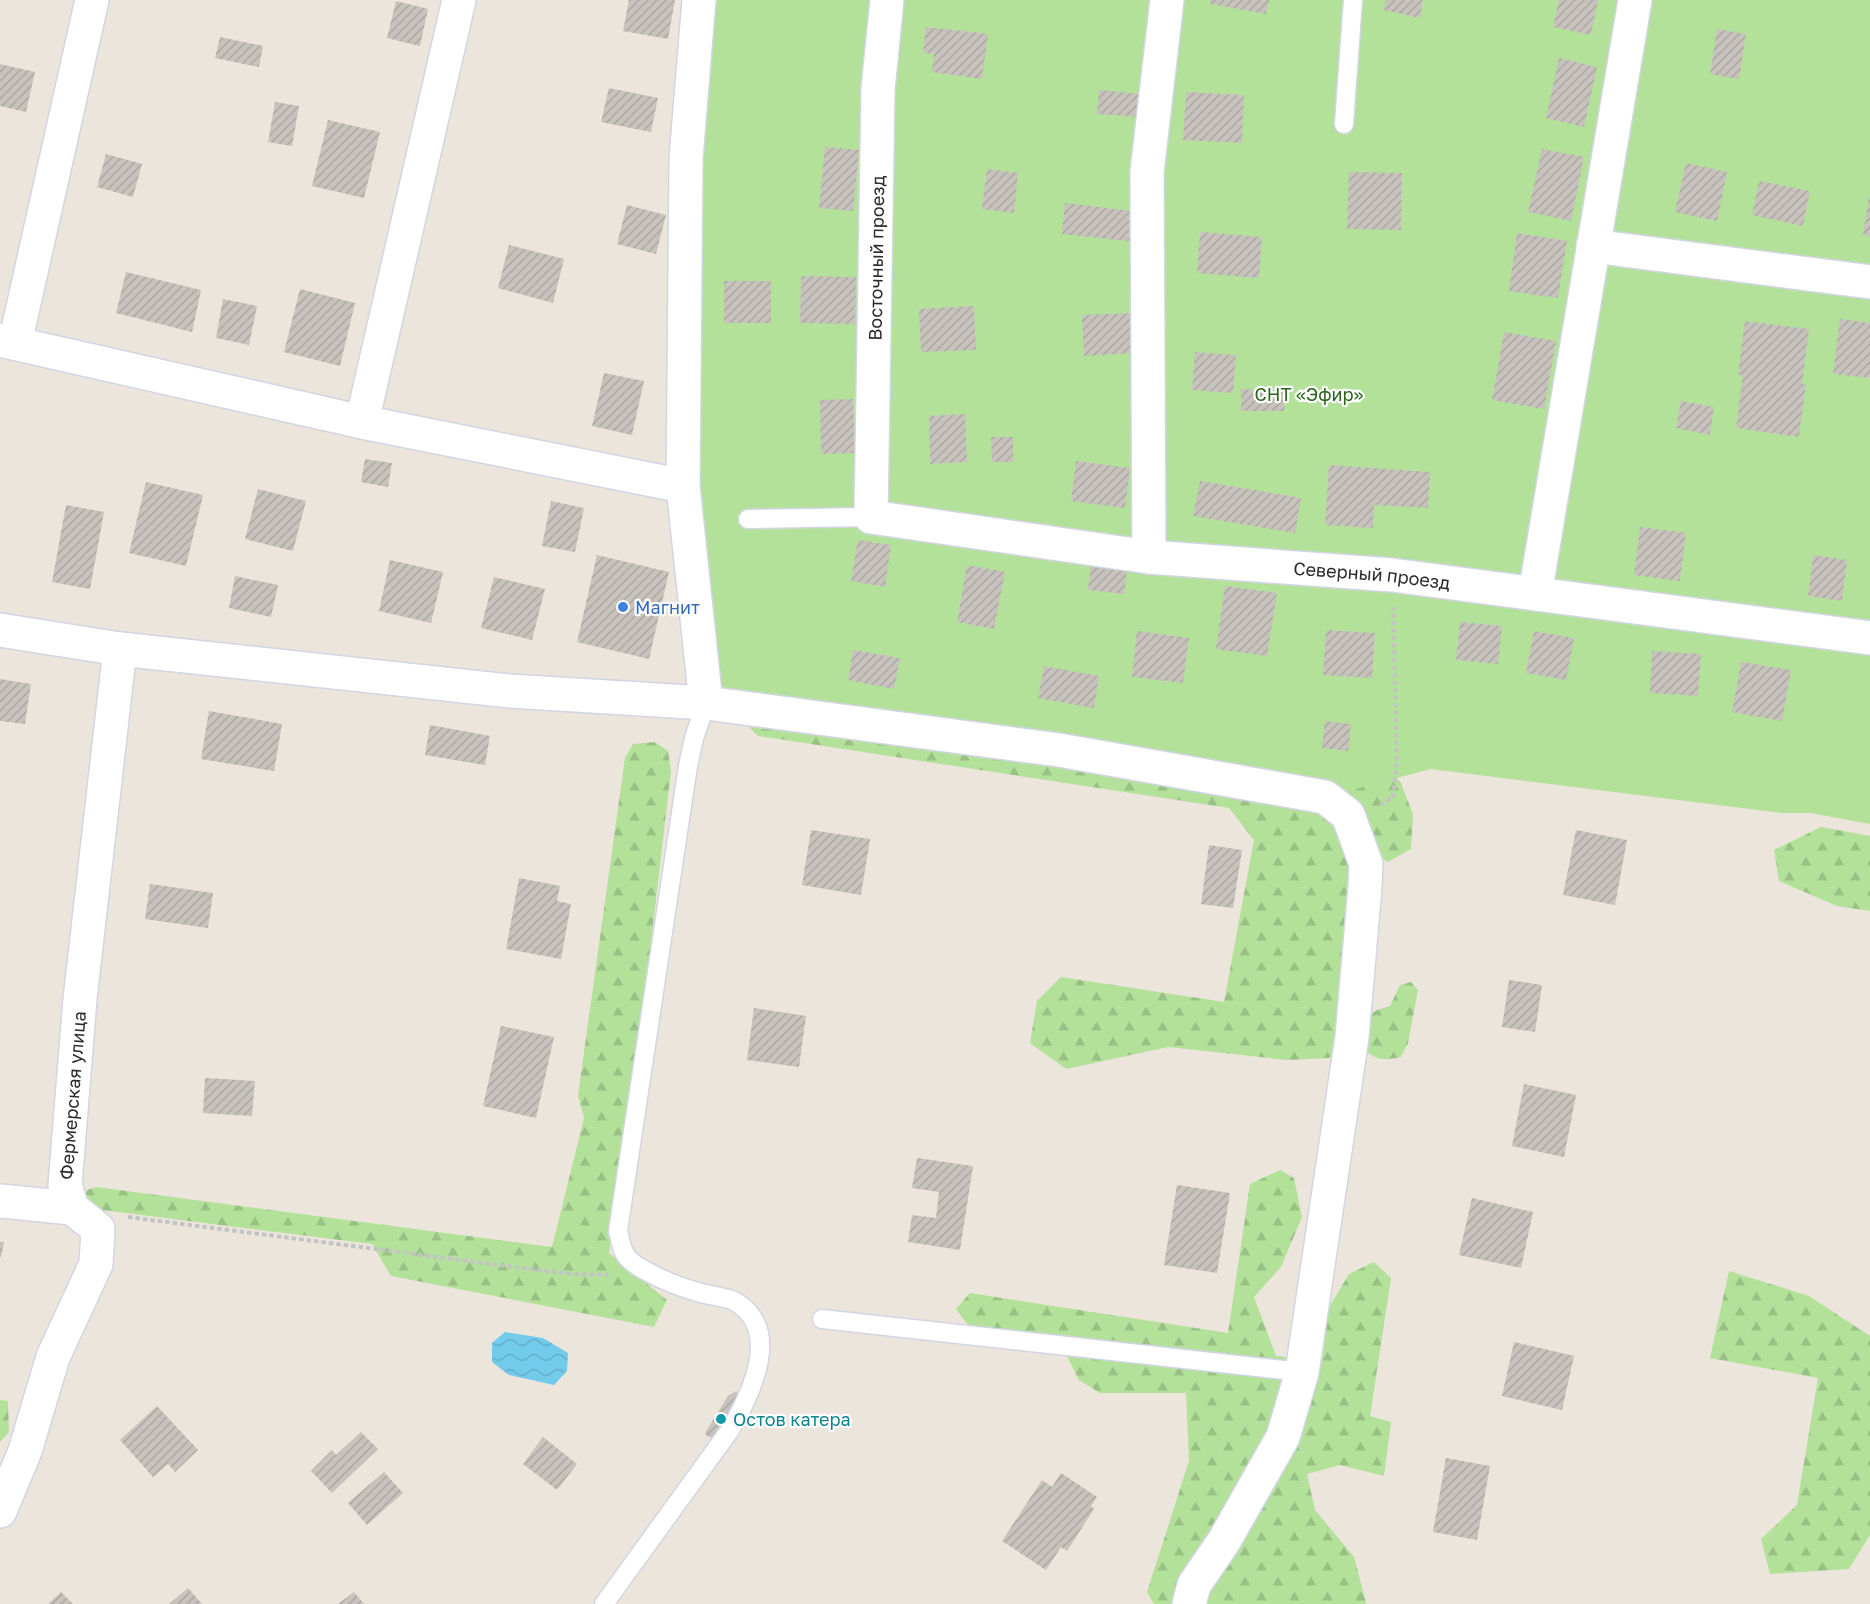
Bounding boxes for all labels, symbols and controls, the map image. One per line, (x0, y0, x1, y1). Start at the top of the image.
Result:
street label: Восточный проезд (864, 175, 888, 341)
park label: СНТ «Эфир» (1255, 383, 1364, 405)
street label: Северный проезд (1293, 557, 1452, 594)
place label: Магнит (635, 596, 700, 618)
marker: Магнит (616, 600, 630, 614)
street label: Фермерская улица (54, 1010, 90, 1181)
place label: Остов катера (733, 1408, 851, 1430)
marker: Остов катера (714, 1412, 728, 1426)

